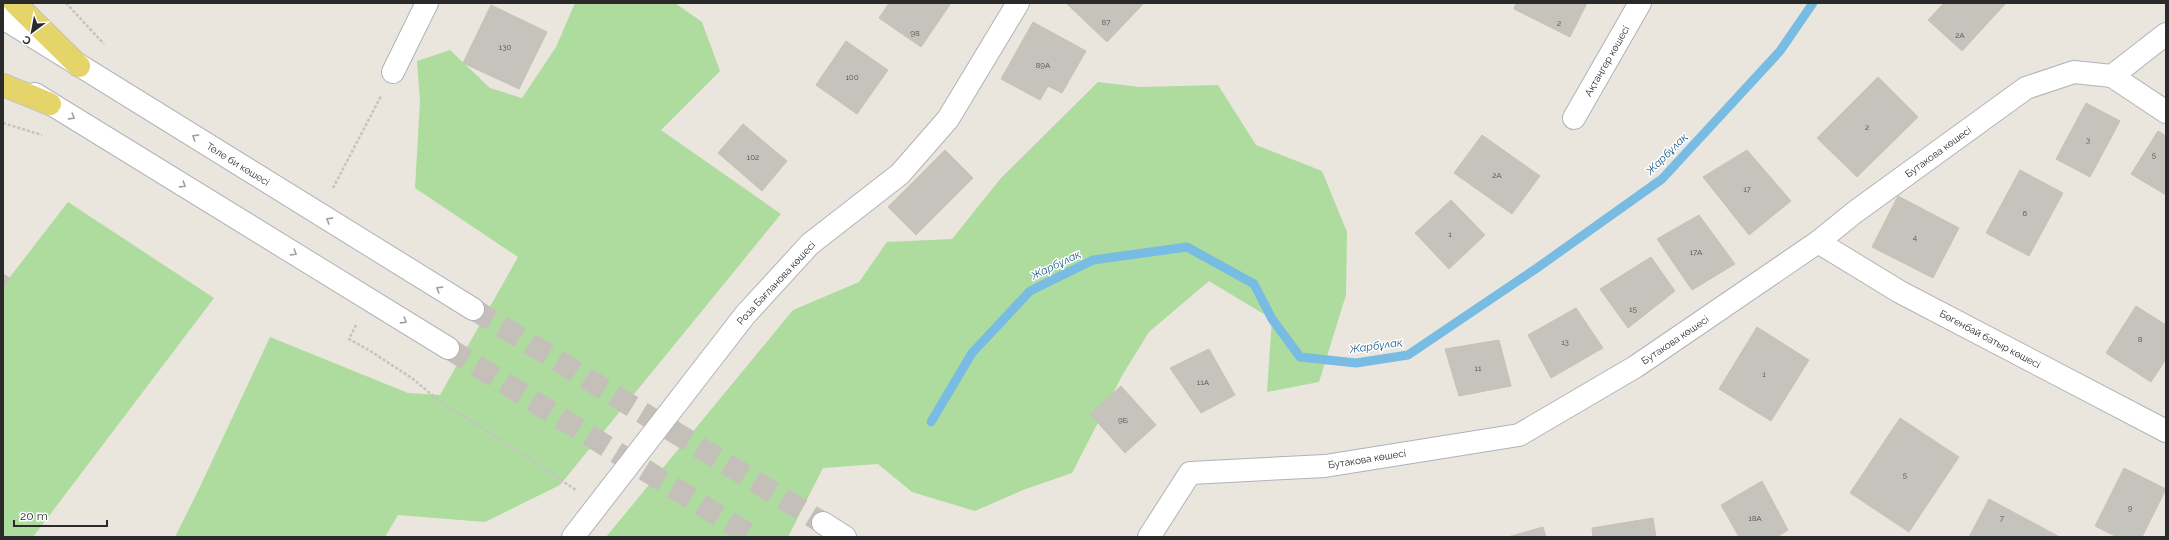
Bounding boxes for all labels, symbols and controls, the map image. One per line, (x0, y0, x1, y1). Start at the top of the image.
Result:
north arrow (12, 12, 52, 52)
house number: 87 (1101, 17, 1111, 27)
house number: 2 (1557, 18, 1561, 28)
street label: Ақтаңгер көшесі (1582, 24, 1632, 98)
house number: 98 (910, 28, 920, 38)
house number: 2А (1955, 30, 1965, 40)
text: С (20, 32, 34, 48)
house number: 130 (499, 42, 511, 52)
house number: 89А (1036, 60, 1051, 70)
house number: 100 (845, 72, 859, 82)
one-way arrow (68, 112, 75, 120)
house number: 2 (1865, 122, 1869, 132)
street label: Бутакова көшесі (1903, 124, 1973, 180)
water label: Жарбұлақ (1643, 130, 1691, 178)
one-way arrow (192, 135, 199, 142)
house number: 3 (2086, 135, 2090, 145)
street label: Төле би көшесі (205, 140, 271, 188)
house number: 5 (2152, 150, 2157, 160)
house number: 102 (747, 152, 759, 162)
house number: 2А (1492, 170, 1502, 180)
one-way arrow (179, 180, 186, 188)
house number: 17 (1743, 184, 1752, 194)
house number: 6 (2023, 208, 2028, 218)
one-way arrow (326, 217, 333, 225)
house number: 1 (1448, 229, 1452, 239)
house number: 4 (1913, 232, 1918, 242)
street label: Роза Бағланова көшесі (735, 239, 817, 327)
water label: Жарбұлақ (1028, 247, 1083, 283)
house number: 17А (1690, 247, 1703, 257)
one-way arrow (290, 248, 297, 256)
one-way arrow (437, 286, 444, 293)
house number: 15 (1629, 304, 1638, 314)
street label: Бөгенбай батыр көшесі (1938, 308, 2042, 370)
street label: Бутакова көшесі (1639, 313, 1711, 367)
one-way arrow (400, 316, 407, 324)
house number: 8 (2138, 334, 2143, 344)
water label: Жарбұлақ (1348, 336, 1404, 356)
house number: 13 (1561, 337, 1569, 347)
house number: 11 (1475, 363, 1482, 373)
house number: 1 (1762, 369, 1766, 379)
house number: 11А (1197, 377, 1210, 387)
house number: 9Б (1118, 415, 1128, 425)
street label: Бутакова көшесі (1327, 447, 1407, 471)
house number: 5 (1903, 470, 1908, 480)
scale bar (14, 502, 107, 528)
house number: 9 (2128, 503, 2133, 513)
text: 20 m (20, 509, 48, 523)
house number: 18А (1748, 513, 1762, 523)
house number: 7 (2000, 513, 2005, 523)

